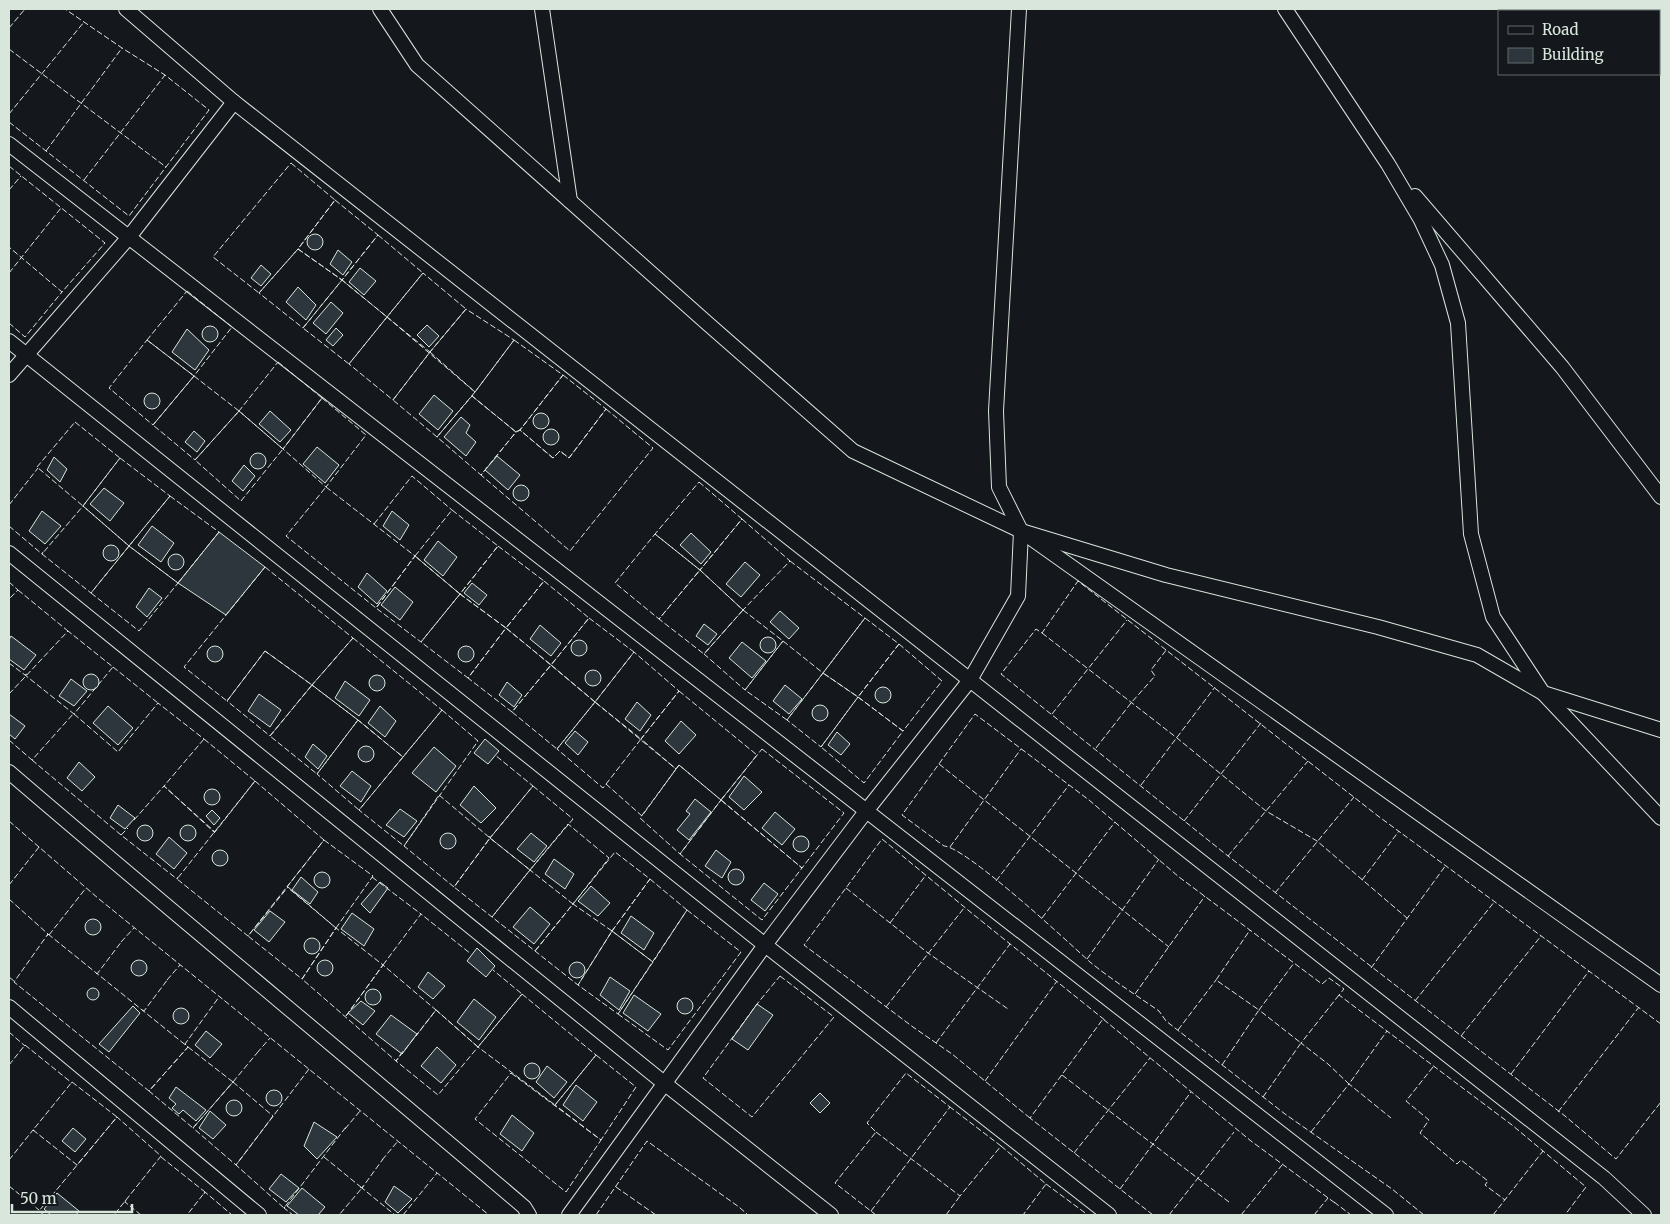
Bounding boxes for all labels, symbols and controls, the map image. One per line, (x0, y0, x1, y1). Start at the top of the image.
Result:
legend (1498, 10, 1660, 75)
text: Road (1542, 20, 1578, 39)
text: Building (1542, 45, 1604, 64)
scale bar (12, 1182, 132, 1214)
text: 50 m (20, 1189, 57, 1208)

